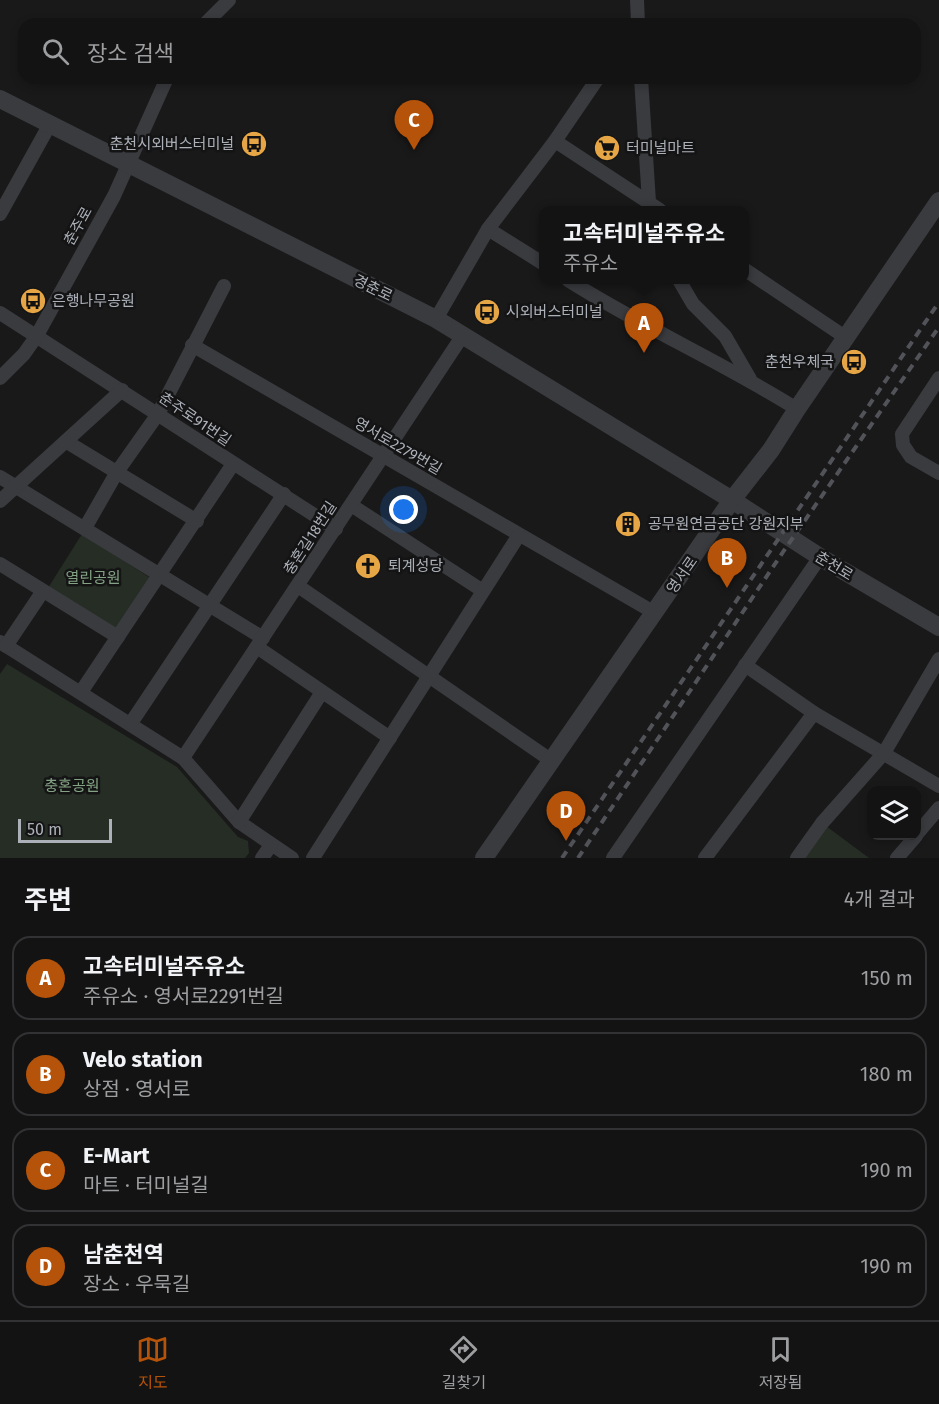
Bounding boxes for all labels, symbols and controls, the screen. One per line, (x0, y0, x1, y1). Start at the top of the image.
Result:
search box (18, 18, 921, 84)
icon: search (39, 35, 72, 68)
text: 장소 검색 (87, 40, 174, 67)
pin: C (394, 100, 434, 150)
bus stop icon: 춘천시외버스터미널 (239, 129, 269, 159)
supermarket icon: 터미널마트 (592, 133, 622, 163)
place label: 춘천시외버스터미널 (110, 135, 234, 153)
place label: 터미널마트 (626, 139, 695, 157)
street label: 춘주로 (60, 204, 96, 248)
popup (539, 206, 749, 284)
text: 고속터미널주유소 (563, 220, 725, 247)
text: 주유소 (563, 251, 618, 275)
street label: 경춘로 (350, 271, 396, 305)
bus stop icon: 은행나무공원 (18, 286, 48, 316)
place label: 은행나무공원 (52, 292, 135, 310)
bus stop icon: 시외버스터미널 (472, 297, 502, 327)
place label: 시외버스터미널 (506, 303, 603, 321)
pin: A (624, 304, 664, 353)
bus stop icon: 춘천우체국 (839, 347, 869, 377)
place label: 춘천우체국 (765, 353, 834, 371)
street label: 춘주로91번길 (156, 388, 234, 450)
street label: 영서로2279번길 (351, 414, 445, 478)
your location (389, 495, 418, 524)
street label: 충혼길18번길 (280, 498, 340, 578)
building icon: 공무원연금공단 강원지부 (613, 509, 643, 539)
place label: 공무원연금공단 강원지부 (648, 515, 804, 533)
pin: B (708, 538, 746, 588)
street label: 춘천로 (812, 548, 856, 584)
church icon: 퇴계성당 (353, 551, 383, 581)
street label: 영서로 (663, 553, 701, 597)
place label: 퇴계성당 (388, 557, 443, 575)
park label: 열린공원 (65, 569, 121, 587)
park label: 충혼공원 (44, 777, 100, 795)
map controls (867, 786, 921, 840)
button: layers (867, 786, 921, 840)
pin: D (546, 792, 586, 841)
scale bar (18, 816, 112, 844)
text: 50 m (27, 820, 62, 839)
text: 주변 (24, 885, 72, 916)
text: 4개 결과 (844, 887, 915, 911)
text: 고속터미널주유소 (83, 953, 245, 980)
text: A (40, 966, 51, 990)
text: 150 m (861, 966, 913, 990)
text: 주유소 · 영서로2291번길 (83, 984, 284, 1008)
text: Velo station (83, 1046, 203, 1073)
text: B (39, 1062, 52, 1086)
text: 180 m (860, 1062, 913, 1086)
text: 상점 · 영서로 (83, 1077, 190, 1101)
text: E-Mart (83, 1142, 150, 1169)
text: C (40, 1158, 51, 1182)
text: 190 m (860, 1158, 913, 1182)
text: 마트 · 터미널길 (83, 1173, 209, 1197)
text: 남춘천역 (83, 1241, 164, 1268)
text: D (39, 1254, 52, 1278)
text: 190 m (860, 1254, 913, 1278)
text: 장소 · 우묵길 (83, 1272, 190, 1296)
tab: 지도 (136, 1333, 169, 1393)
tab: 길찾기 (442, 1333, 486, 1393)
tab: 저장됨 (759, 1333, 803, 1393)

